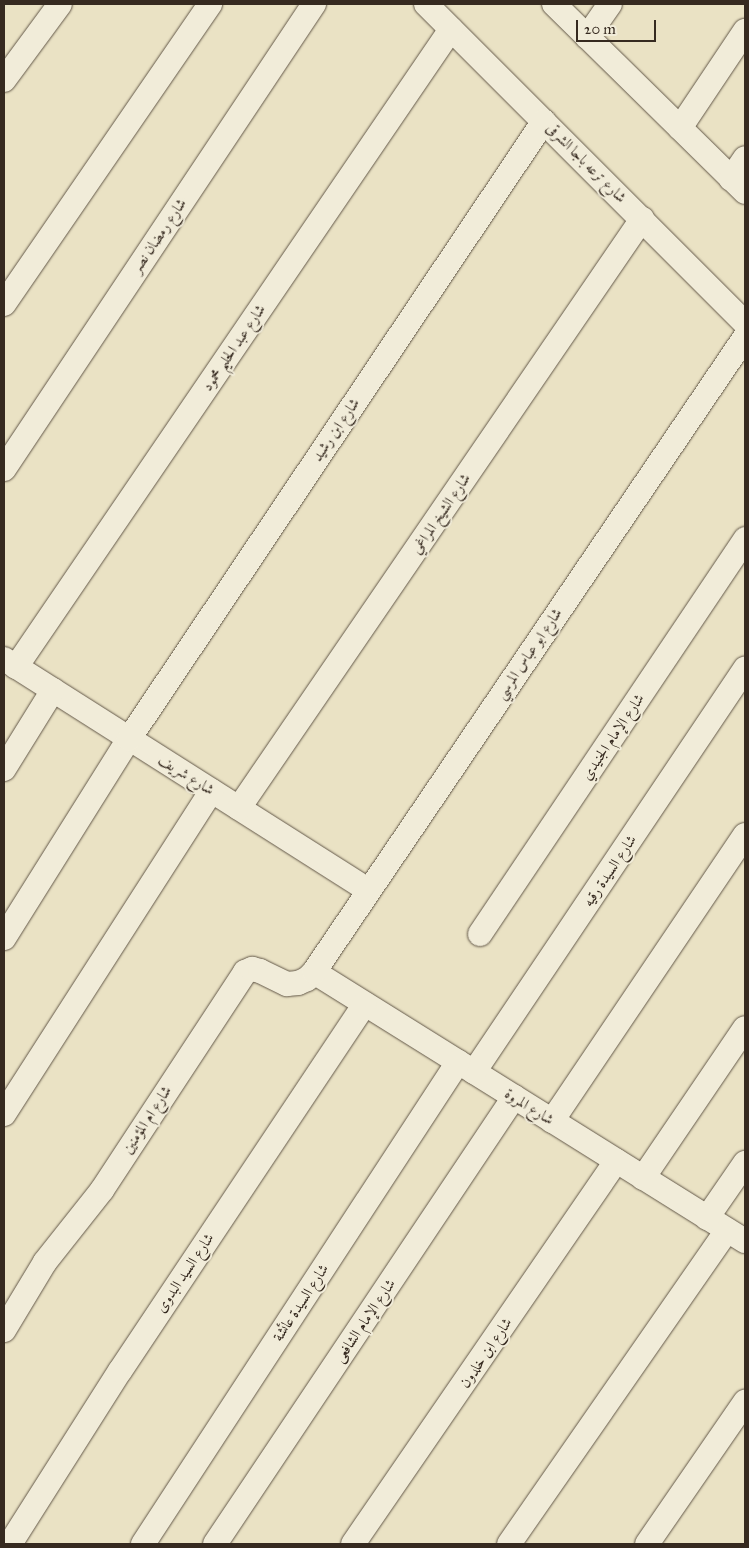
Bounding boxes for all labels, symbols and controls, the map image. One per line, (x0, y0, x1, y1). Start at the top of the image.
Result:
scale bar (579, 10, 659, 42)
text: 20 m (584, 20, 616, 38)
street label: شارع ترعه باجا الشرقى (542, 119, 630, 207)
street label: شارع رمضان نصر (128, 195, 190, 277)
street label: شارع عبد الحليم محمود (198, 301, 270, 395)
street label: شارع ابن رشيد (308, 395, 364, 465)
street label: شارع الشيخ المراغي (407, 470, 475, 558)
street label: شارع ابو عباس المرسي (492, 605, 566, 703)
street label: شارع الإمام الجنيدي (578, 691, 648, 783)
street label: شارع شريف (155, 751, 217, 799)
street label: شارع السيدة رقيه (579, 832, 641, 910)
street label: شارع ام المؤمنين (118, 1083, 176, 1157)
street label: شارع المروة (501, 1085, 557, 1129)
street label: شارع السيد البدوى (152, 1230, 218, 1316)
street label: شارع السيدة عائشة (269, 1261, 333, 1345)
street label: شارع الإمام الشافعى (330, 1276, 400, 1366)
street label: شارع ابن خلدون (456, 1314, 516, 1392)

